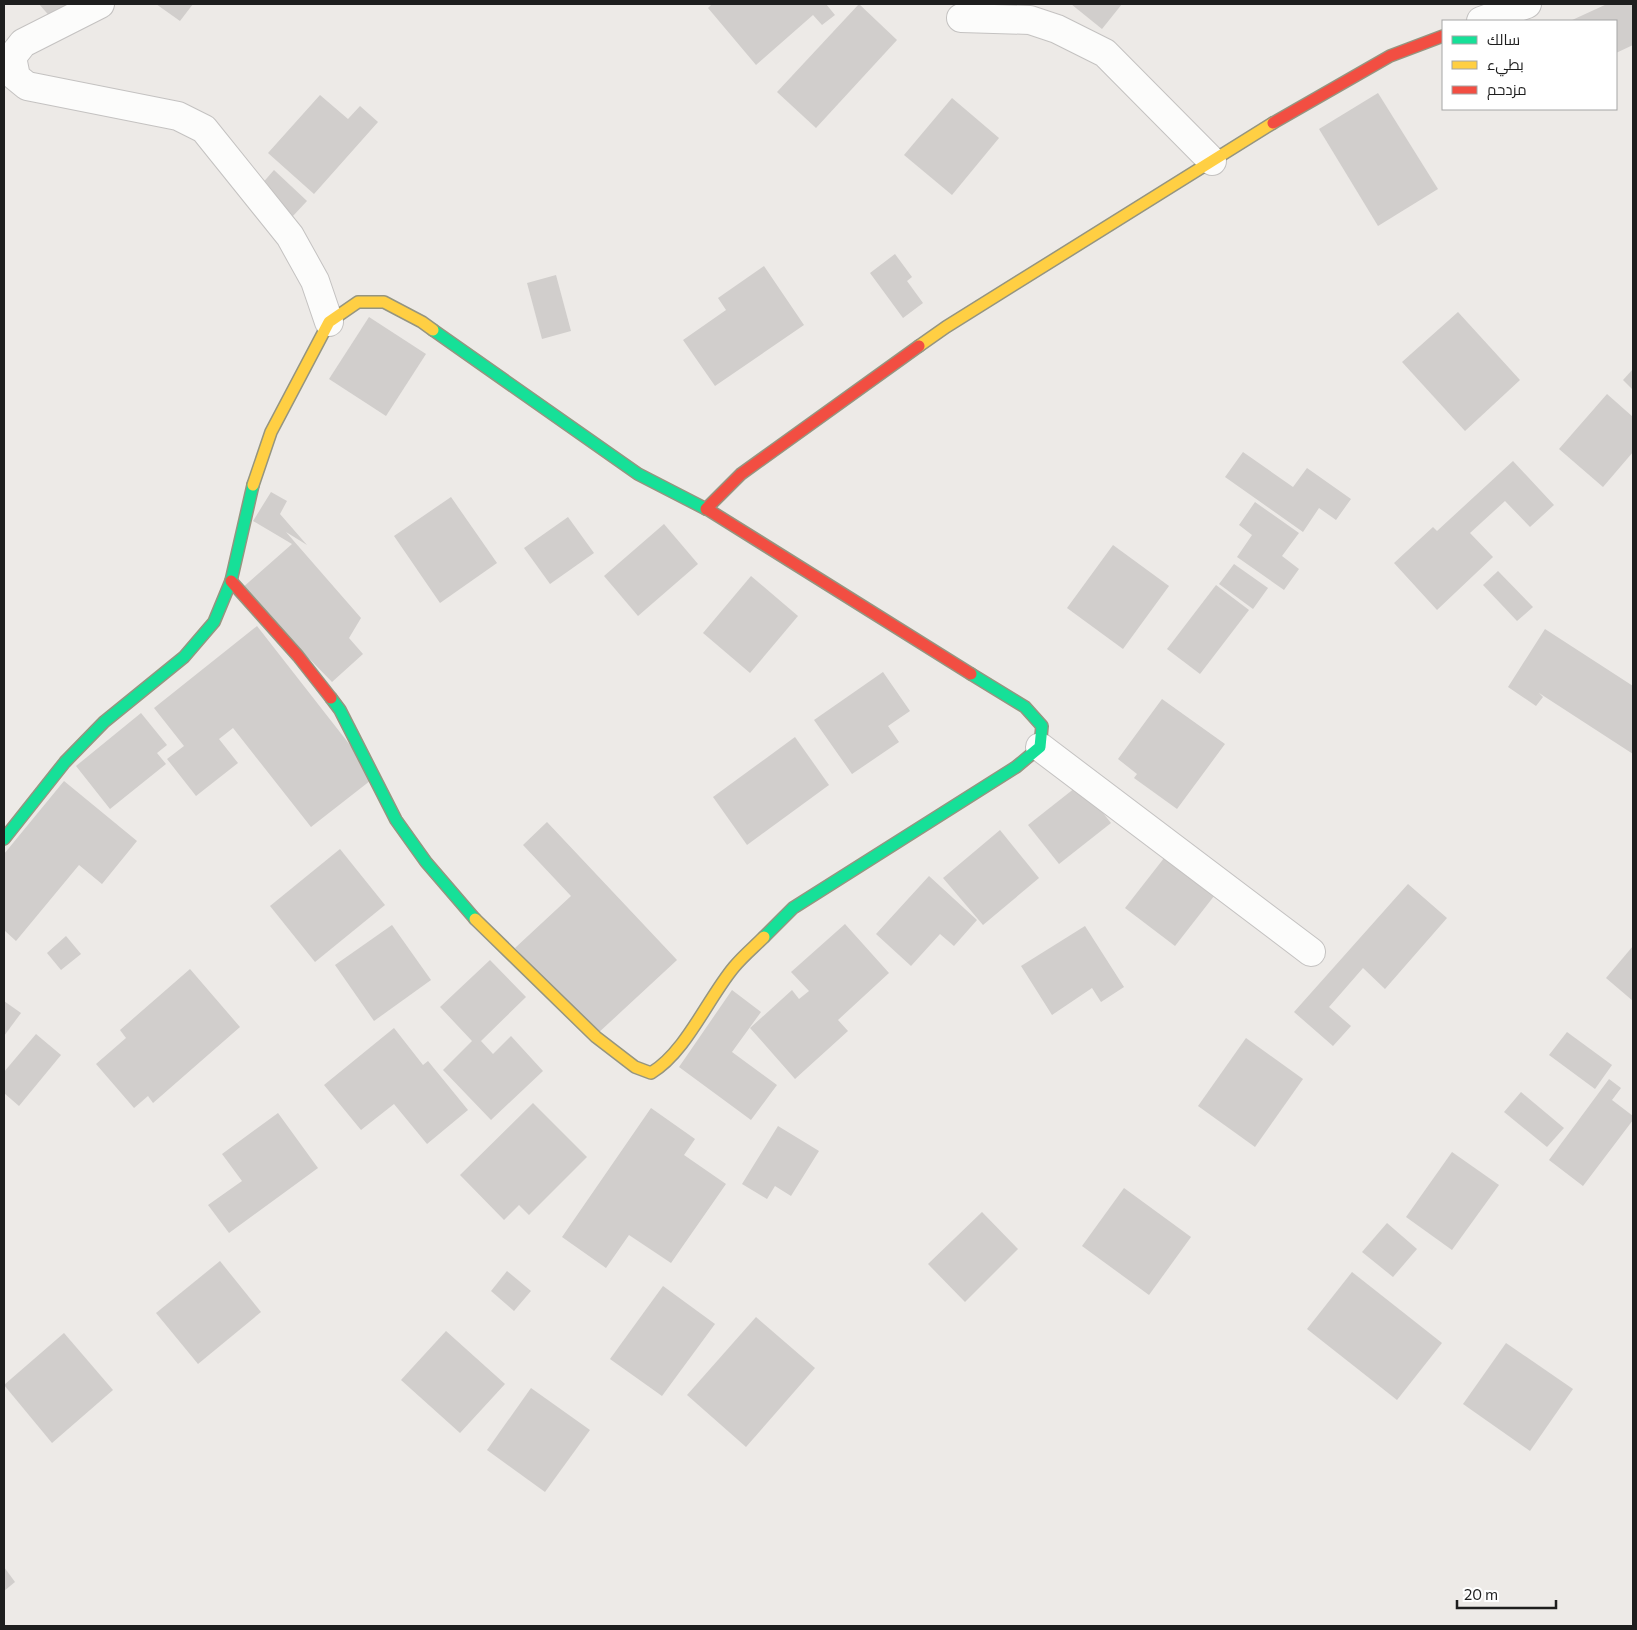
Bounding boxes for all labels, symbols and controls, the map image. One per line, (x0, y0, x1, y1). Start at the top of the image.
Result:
legend (1442, 20, 1617, 110)
text: سالك (1487, 30, 1520, 48)
text: بطيء (1487, 55, 1524, 77)
text: مزدحم (1487, 80, 1527, 100)
scale bar (1457, 1578, 1556, 1610)
text: 20 m (1464, 1585, 1498, 1603)

